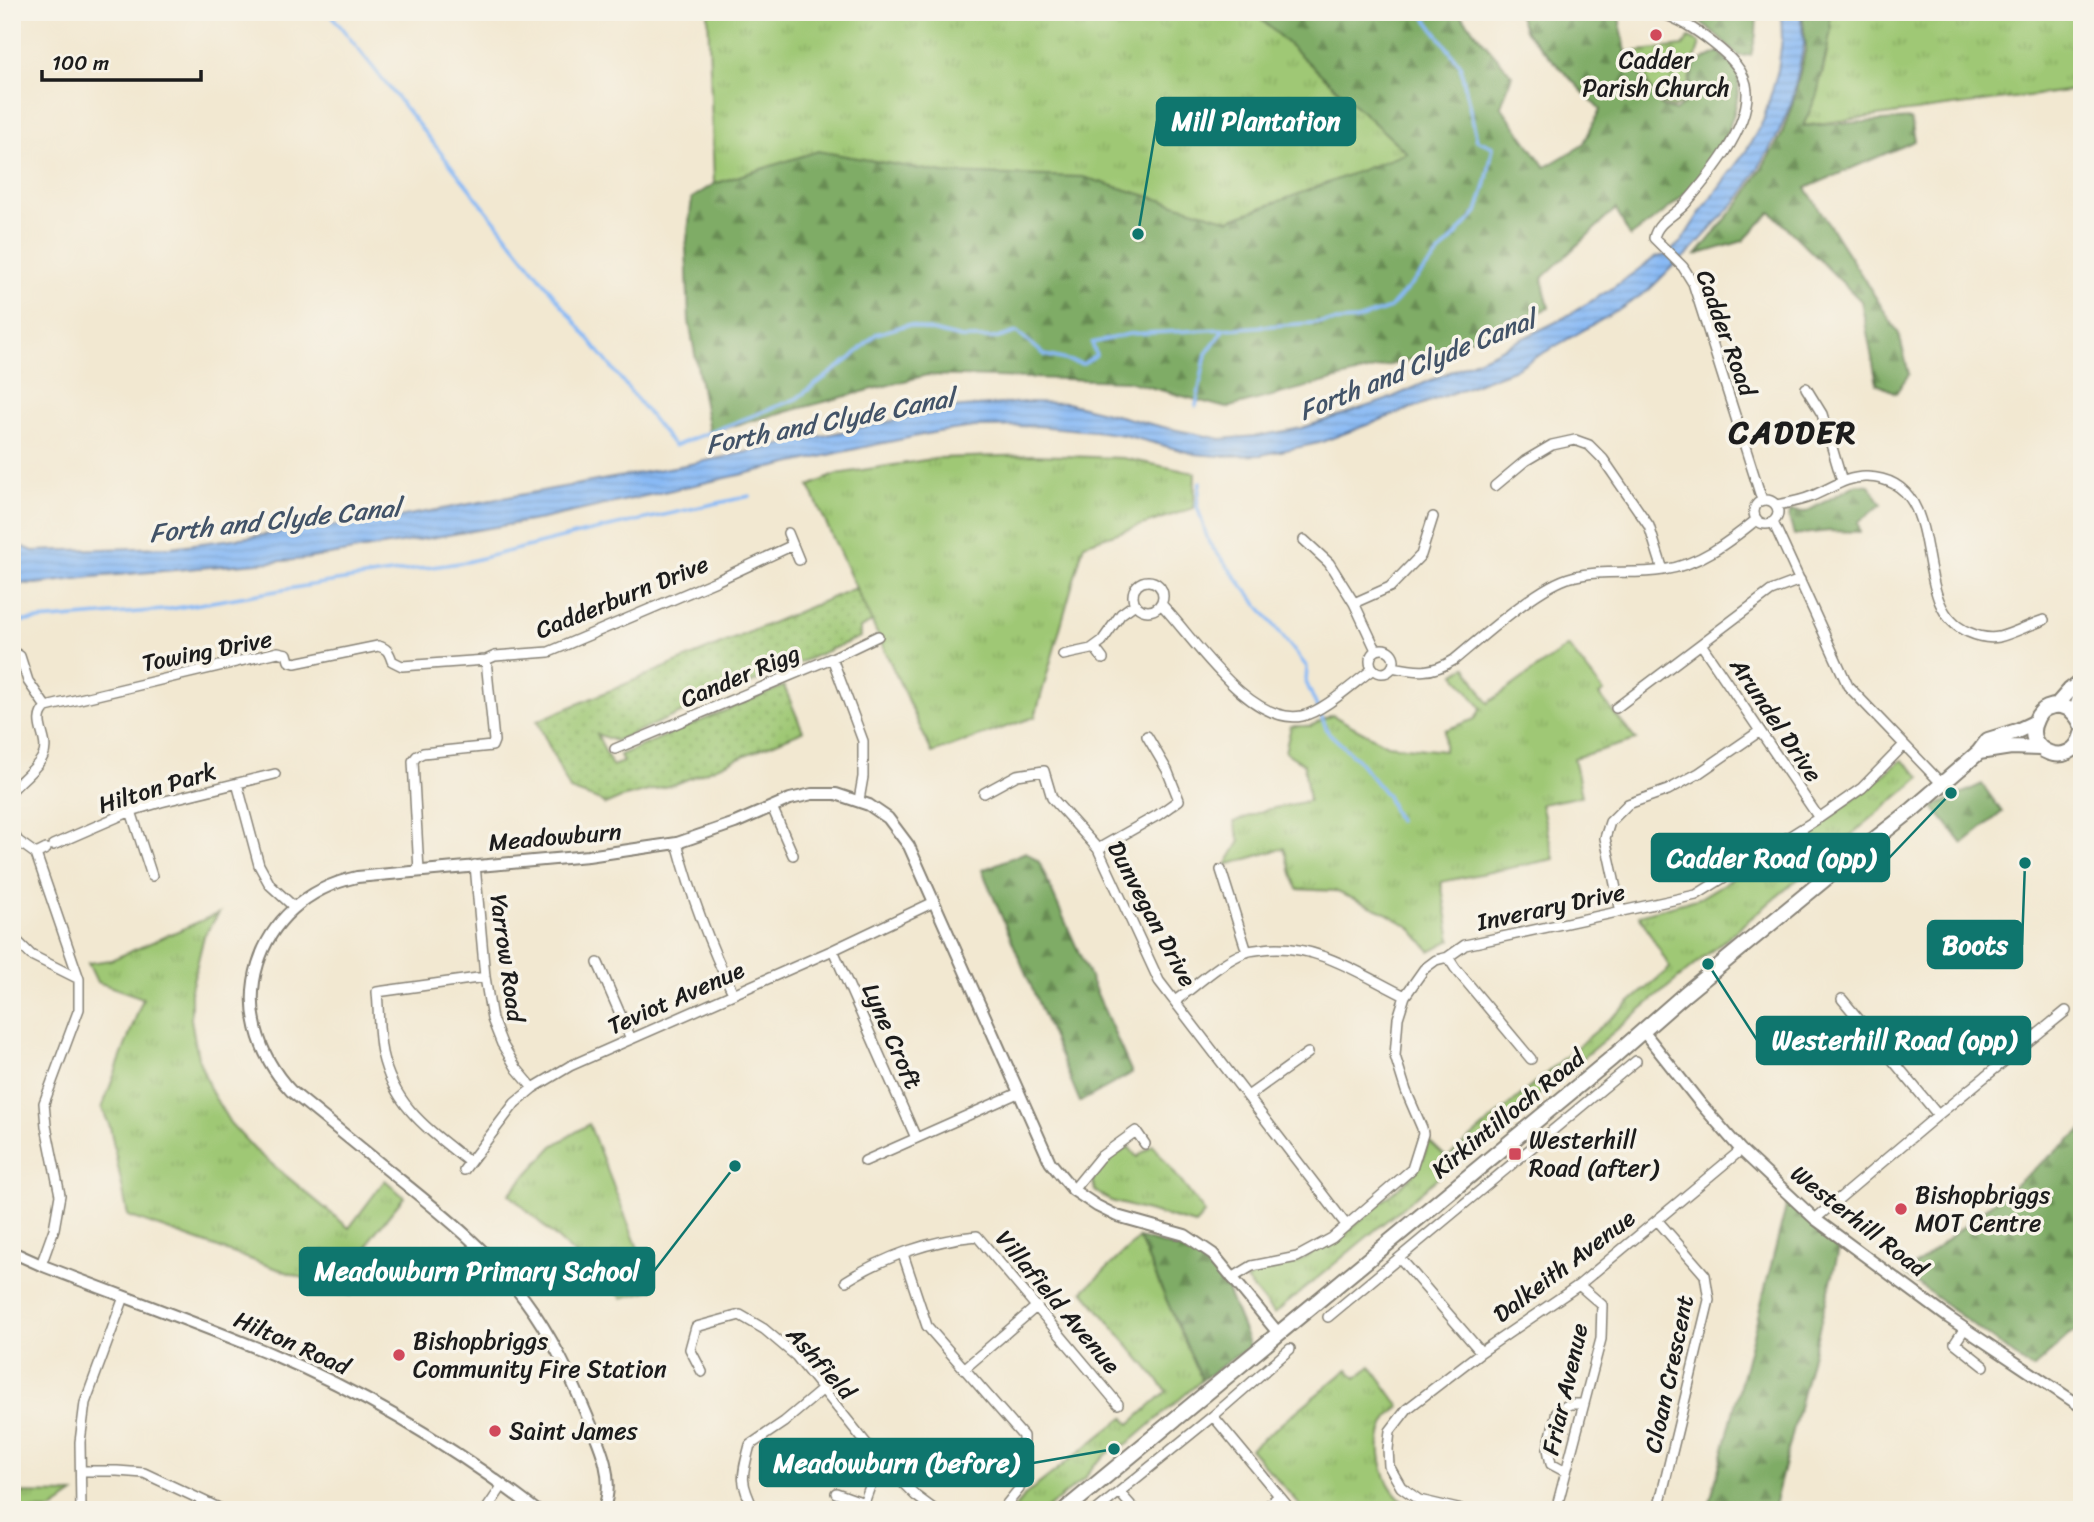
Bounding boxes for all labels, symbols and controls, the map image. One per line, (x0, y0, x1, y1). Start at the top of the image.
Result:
marker: Cadder Parish Church (1648, 27, 1664, 43)
scale bar (42, 38, 201, 82)
place label: Cadder Parish Church (1582, 39, 1730, 109)
text: 100 m (52, 44, 109, 82)
callout: Mill Plantation (1157, 98, 1355, 145)
text: Mill Plantation (1170, 98, 1341, 144)
street label: Cadder Road (1684, 264, 1769, 404)
water label: Forth and Clyde Canal (1292, 294, 1548, 434)
water label: Forth and Clyde Canal (702, 373, 964, 468)
district label: CADDER (1728, 404, 1857, 461)
water label: Forth and Clyde Canal (147, 483, 408, 556)
street label: Cadderburn Drive (529, 543, 715, 651)
street label: Towing Drive (138, 618, 276, 684)
street label: Cander Rigg (674, 632, 806, 720)
street label: Arundel Drive (1718, 648, 1834, 791)
street label: Hilton Park (93, 750, 222, 826)
street label: Meadowburn (487, 810, 623, 864)
street label: Dunvegan Drive (1096, 833, 1208, 995)
callout: Cadder Road (opp) (1652, 834, 1889, 881)
text: Cadder Road (opp) (1666, 835, 1877, 881)
street label: Inverary Drive (1472, 871, 1629, 943)
street label: Yarrow Road (477, 891, 537, 1027)
callout: Boots (1928, 921, 2022, 968)
text: Boots (1942, 922, 2009, 968)
street label: Teviot Avenue (601, 949, 752, 1047)
street label: Lyne Croft (850, 976, 934, 1097)
callout: Westerhill Road (opp) (1757, 1017, 2030, 1064)
text: Westerhill Road (opp) (1772, 1017, 2018, 1063)
street label: Kirkintilloch Road (1421, 1037, 1596, 1190)
place label: Westerhill Road (after) (1529, 1119, 1660, 1189)
marker: Westerhill Road (after) (1507, 1146, 1523, 1162)
street label: Westerhill Road (1781, 1154, 1939, 1290)
place label: Bishopbriggs MOT Centre (1915, 1174, 2050, 1244)
street label: Dalkeith Avenue (1483, 1198, 1645, 1334)
marker: Bishopbriggs MOT Centre (1893, 1201, 1909, 1217)
street label: Villafield Avenue (985, 1220, 1132, 1384)
callout: Meadowburn Primary School (300, 1248, 654, 1295)
text: Meadowburn Primary School (313, 1248, 641, 1294)
street label: Cloan Crescent (1632, 1291, 1706, 1457)
street label: Hilton Road (227, 1299, 359, 1388)
street label: Ashfield (775, 1315, 868, 1412)
street label: Friar Avenue (1529, 1319, 1601, 1459)
place label: Bishopbriggs Community Fire Station (413, 1320, 667, 1390)
marker: Bishopbriggs Community Fire Station (391, 1347, 407, 1363)
place label: Saint James (509, 1410, 638, 1452)
marker: Saint James (487, 1423, 503, 1439)
callout: Meadowburn (before) (760, 1439, 1033, 1486)
text: Meadowburn (before) (772, 1440, 1021, 1486)

